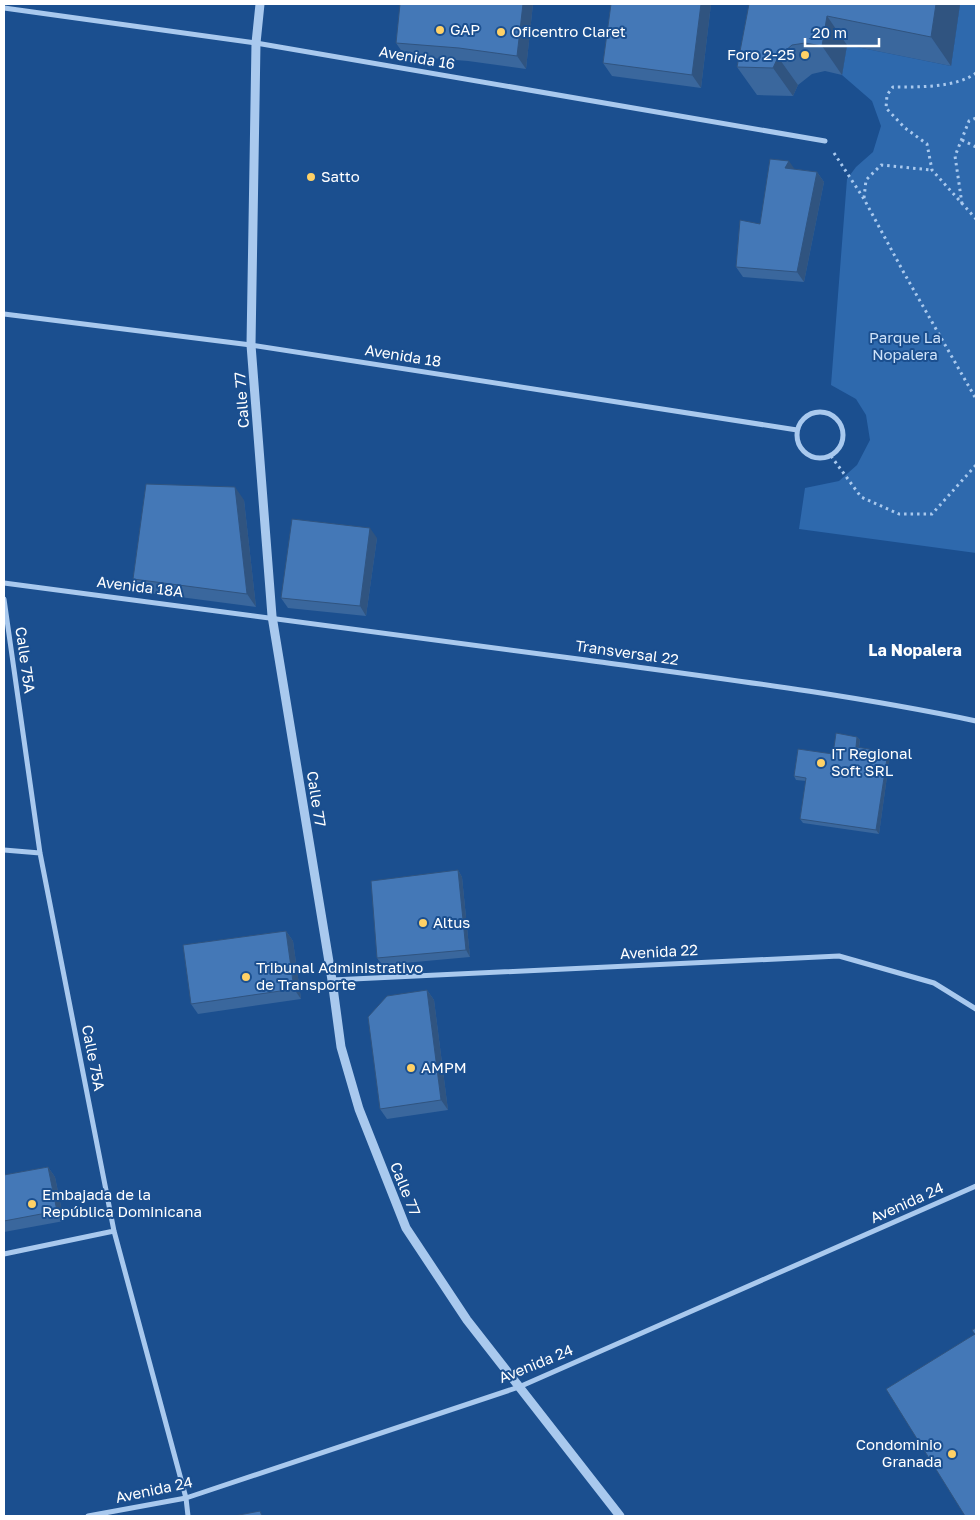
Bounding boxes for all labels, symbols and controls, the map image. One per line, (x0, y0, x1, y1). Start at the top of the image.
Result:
scale bar (805, 15, 879, 47)
place label: GAP (450, 20, 480, 38)
place label: Oficentro Claret (511, 22, 626, 40)
text: 20 m (812, 23, 847, 41)
marker: GAP (434, 24, 446, 36)
marker: Oficentro Claret (495, 26, 507, 38)
street label: Avenida 16 (378, 41, 457, 73)
place label: Foro 2-25 (727, 45, 795, 63)
marker: Foro 2-25 (799, 49, 811, 61)
place label: Satto (321, 167, 360, 185)
marker: Satto (305, 171, 317, 183)
park label: Parque La Nopalera (869, 328, 941, 363)
street label: Avenida 18 (364, 340, 443, 370)
street label: Calle 77 (230, 371, 252, 429)
street label: Avenida 18A (96, 572, 184, 600)
street label: Calle 75A (12, 625, 40, 694)
street label: Transversal 22 (574, 636, 680, 668)
district label: La Nopalera (868, 640, 962, 660)
place label: IT Regional Soft SRL (831, 744, 912, 779)
marker: IT Regional Soft SRL (815, 757, 827, 769)
street label: Calle 77 (304, 770, 330, 828)
place label: Altus (433, 913, 470, 931)
marker: Altus (417, 917, 429, 929)
street label: Avenida 22 (620, 940, 698, 962)
place label: Tribunal Administrativo de Transporte (256, 958, 423, 993)
marker: Tribunal Administrativo de Transporte (240, 971, 252, 983)
street label: Calle 75A (79, 1023, 109, 1093)
place label: AMPM (421, 1058, 467, 1076)
marker: AMPM (405, 1062, 417, 1074)
street label: Calle 77 (387, 1159, 425, 1218)
street label: Avenida 24 (867, 1178, 946, 1226)
place label: Embajada de la República Dominicana (42, 1185, 202, 1220)
marker: Embajada de la República Dominicana (26, 1198, 38, 1210)
street label: Avenida 24 (496, 1340, 575, 1386)
place label: Condominio Granada (856, 1435, 942, 1470)
marker: Condominio Granada (946, 1448, 958, 1460)
street label: Avenida 24 (114, 1472, 194, 1506)

